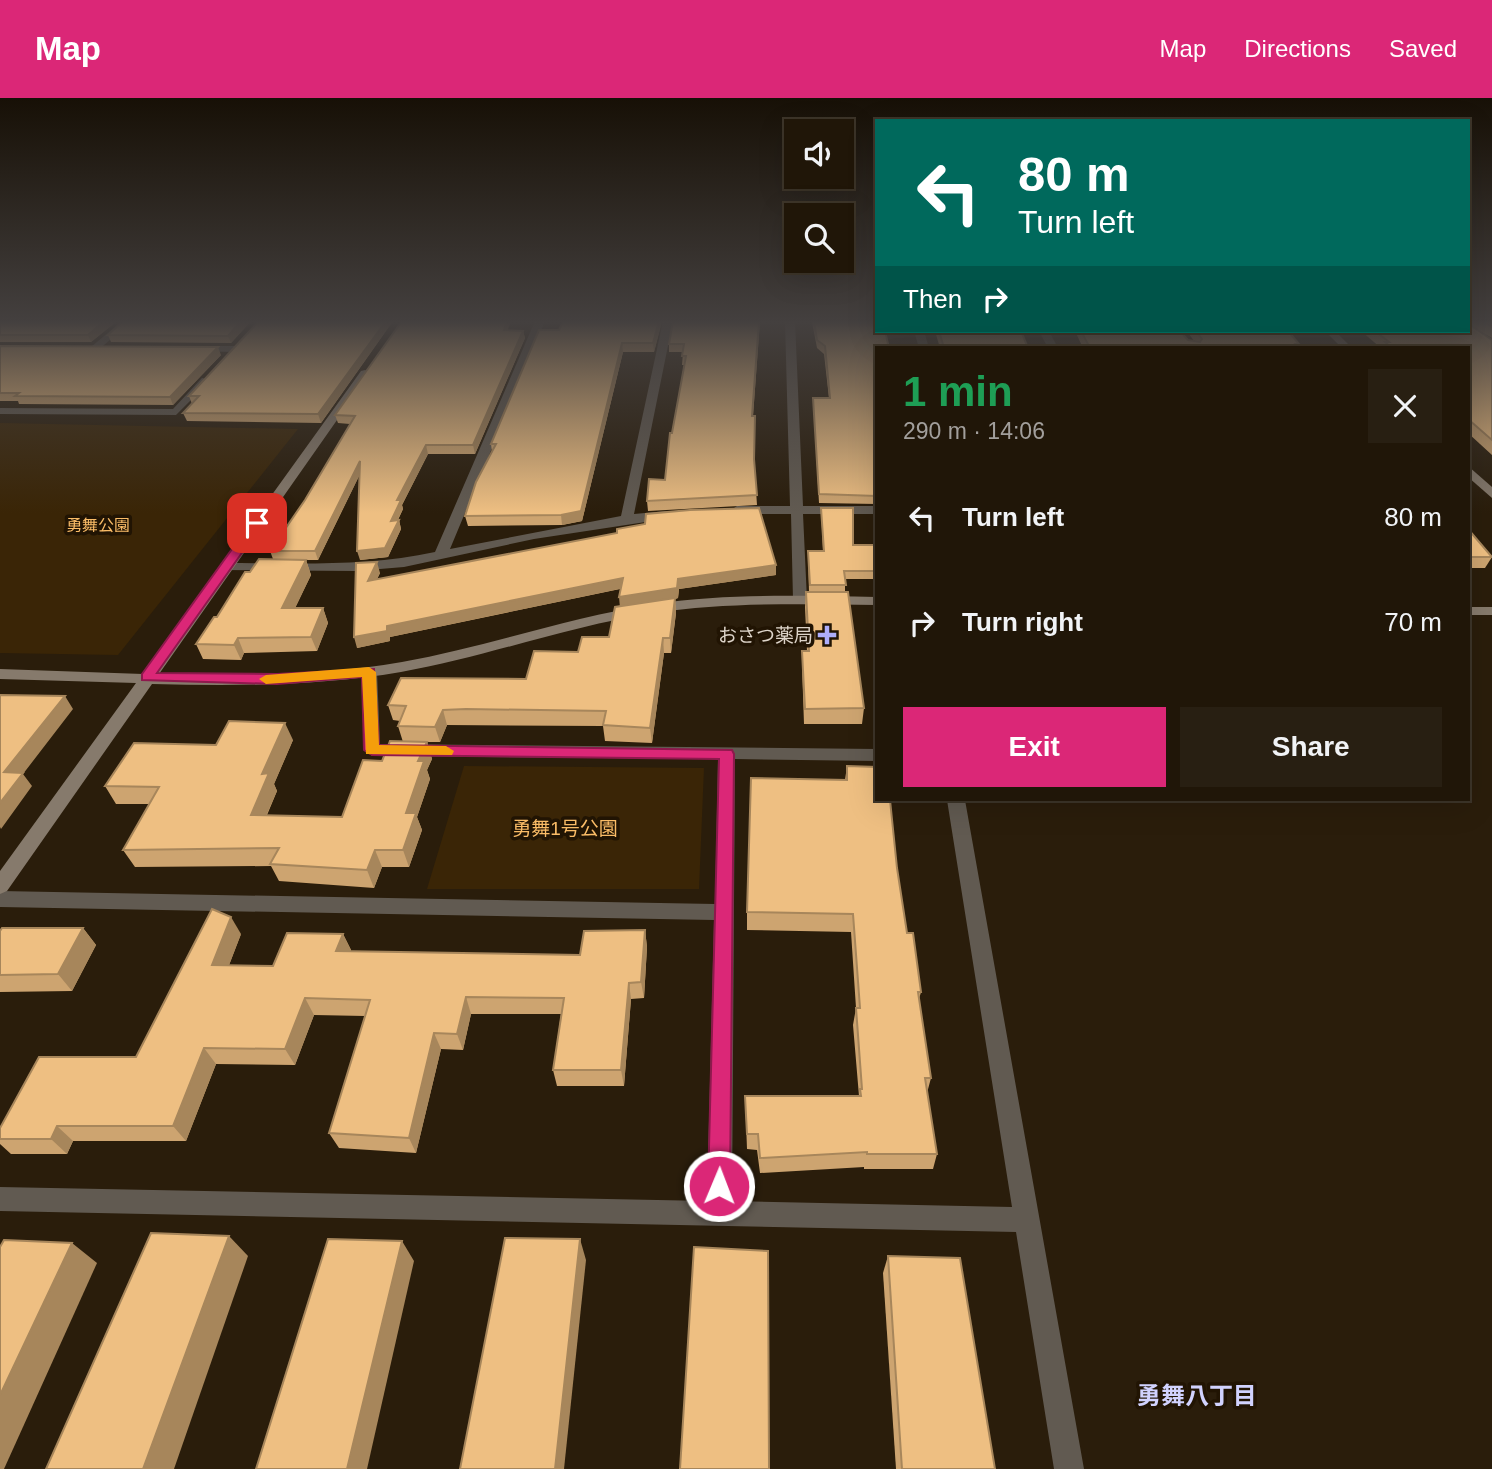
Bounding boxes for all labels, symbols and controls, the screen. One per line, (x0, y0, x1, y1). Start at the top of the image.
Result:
text: Map (35, 30, 101, 67)
text: Map (1160, 35, 1206, 62)
text: Directions (1244, 35, 1351, 62)
text: Saved (1389, 35, 1457, 62)
map controls (784, 119, 854, 273)
button: sound (784, 119, 854, 189)
icon: left (903, 147, 994, 238)
text: 80 m (1018, 147, 1130, 201)
button: search (784, 203, 854, 273)
text: Turn left (1018, 204, 1134, 240)
icon: right (976, 280, 1014, 318)
text: Then (903, 284, 962, 314)
text: 1 min (903, 368, 1013, 415)
button: close (1368, 369, 1442, 443)
text: 290 m · 14:06 (903, 418, 1045, 444)
pin (227, 493, 287, 553)
icon: left (903, 499, 941, 537)
text: Turn left (962, 502, 1064, 532)
text: 80 m (1384, 502, 1442, 532)
icon: arrive (238, 504, 276, 542)
park label: 勇舞公園 (66, 517, 130, 534)
icon: right (903, 604, 941, 642)
text: Turn right (962, 607, 1083, 637)
text: 70 m (1384, 607, 1442, 637)
place label: おさつ薬局 (718, 625, 813, 646)
marker: おさつ薬局 (819, 627, 835, 643)
button: Exit (903, 707, 1166, 787)
button: Share (1180, 707, 1442, 787)
park label: 勇舞1号公園 (512, 818, 618, 839)
position arrow (682, 1149, 756, 1223)
district label: 勇舞八丁目 (1137, 1382, 1257, 1409)

